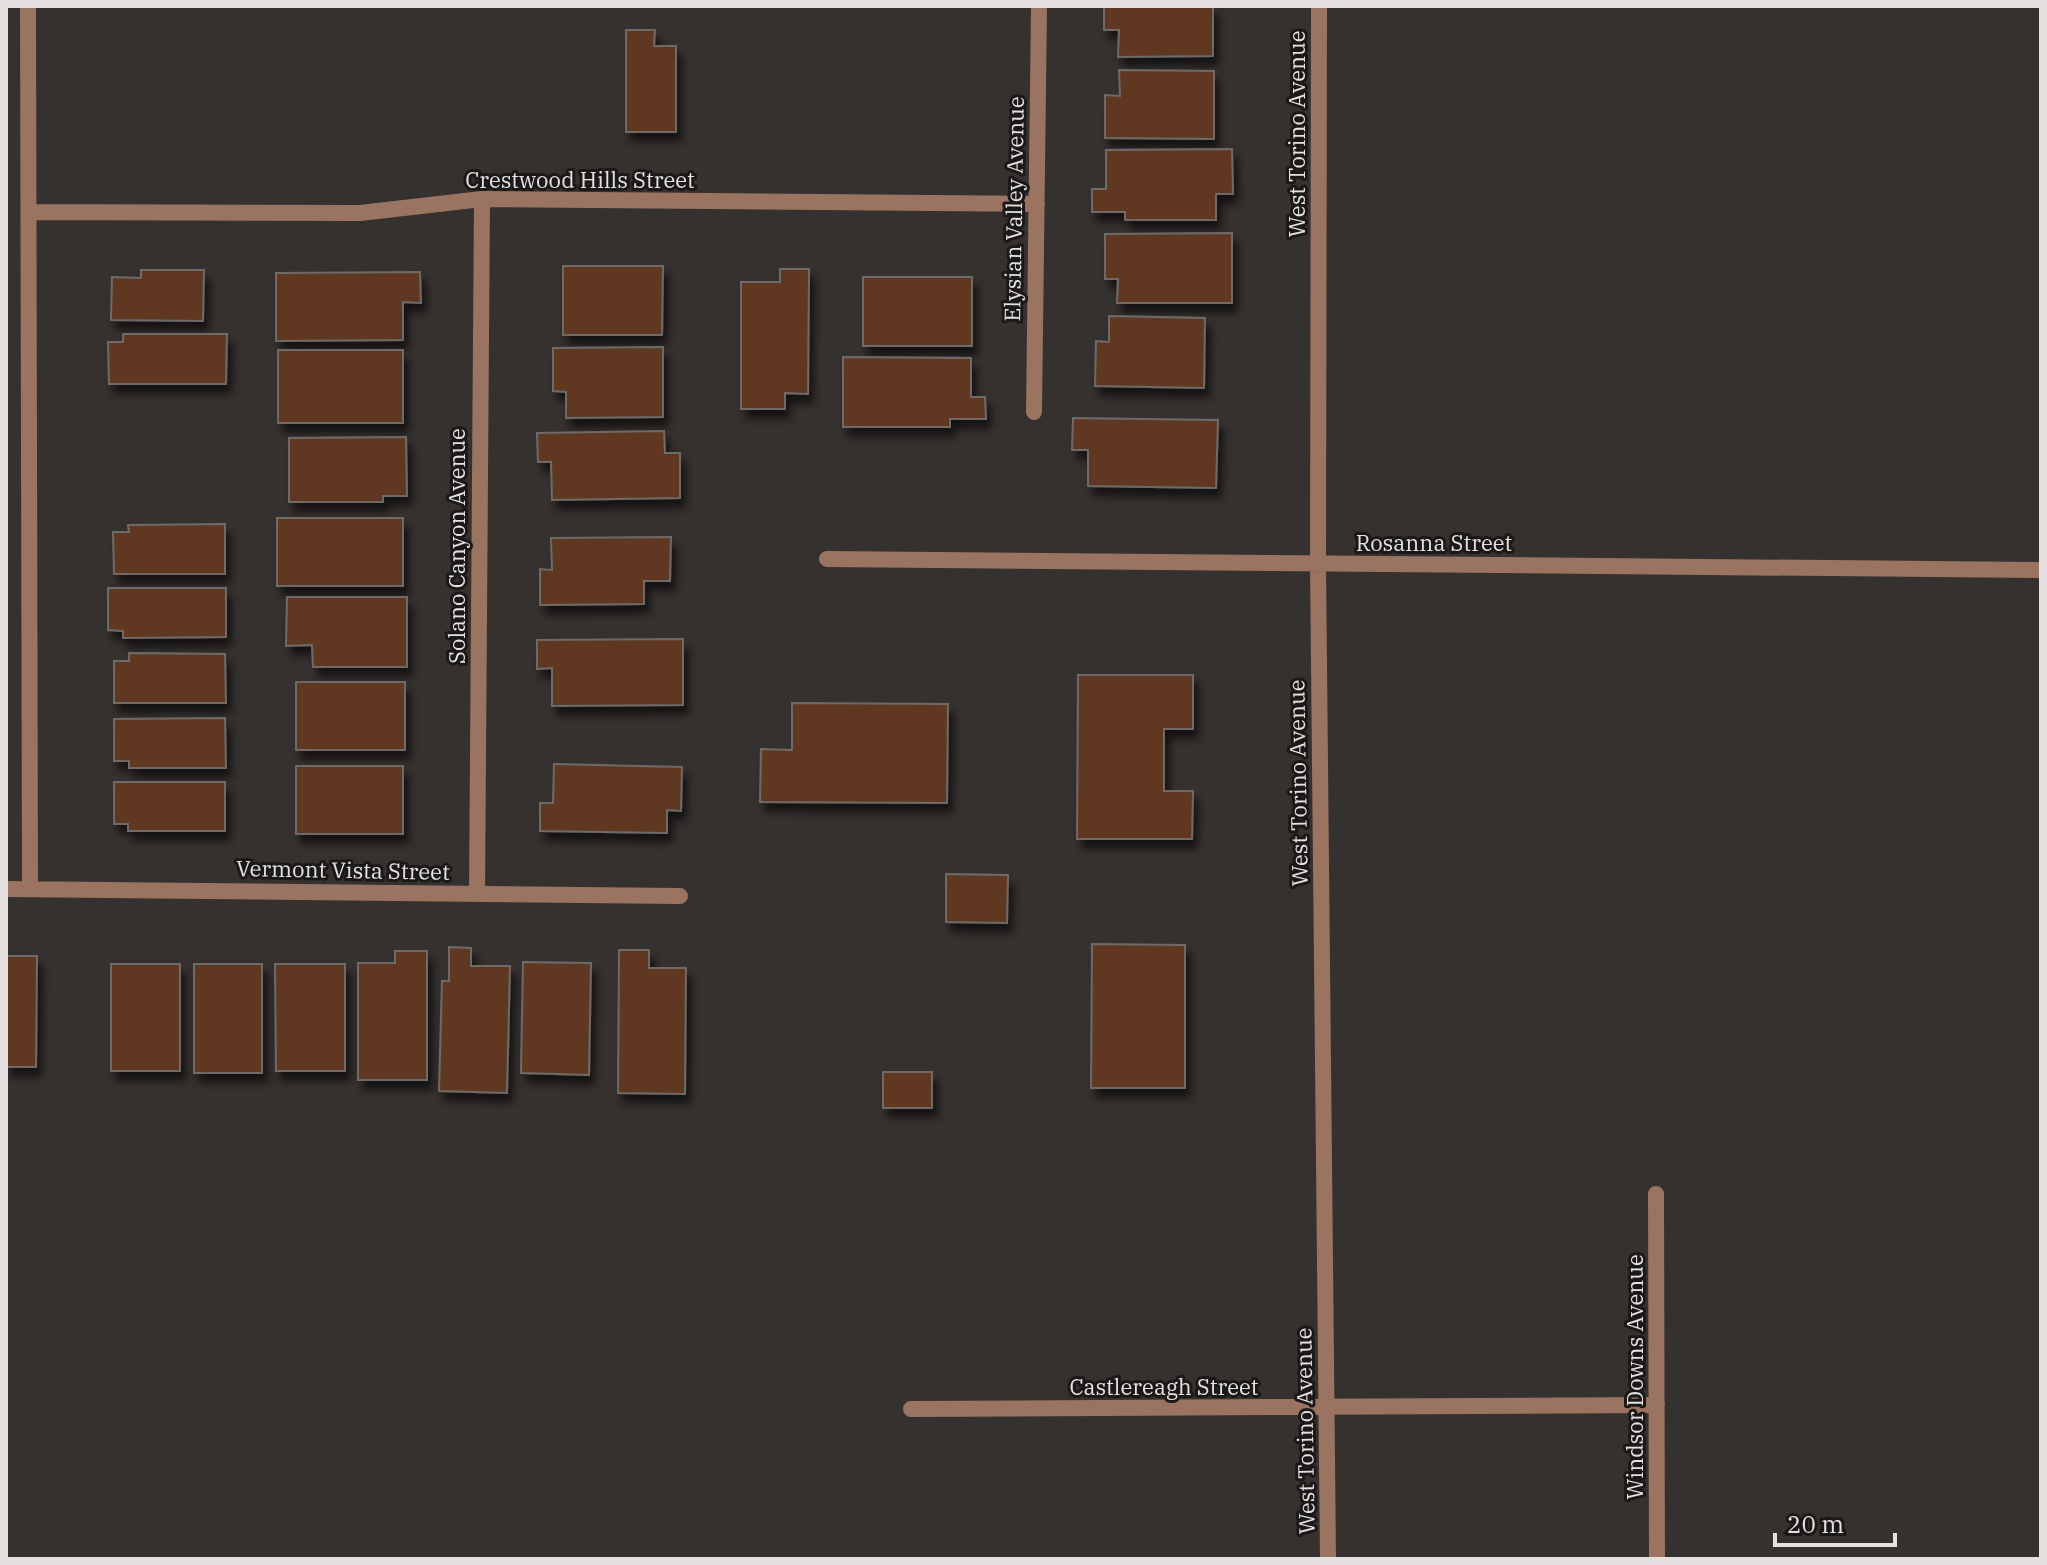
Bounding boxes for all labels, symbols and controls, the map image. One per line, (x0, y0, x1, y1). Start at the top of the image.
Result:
street label: West Torino Avenue (1282, 31, 1311, 237)
street label: Elysian Valley Avenue (997, 96, 1030, 322)
street label: Crestwood Hills Street (465, 165, 695, 194)
street label: Solano Canyon Avenue (442, 428, 471, 664)
street label: Rosanna Street (1356, 528, 1513, 557)
street label: West Torino Avenue (1281, 679, 1314, 887)
street label: Vermont Vista Street (236, 853, 450, 886)
street label: Windsor Downs Avenue (1620, 1254, 1649, 1500)
street label: West Torino Avenue (1288, 1327, 1321, 1535)
street label: Castlereagh Street (1069, 1372, 1259, 1401)
scale bar (1775, 1497, 1895, 1547)
text: 20 m (1787, 1508, 1844, 1540)

